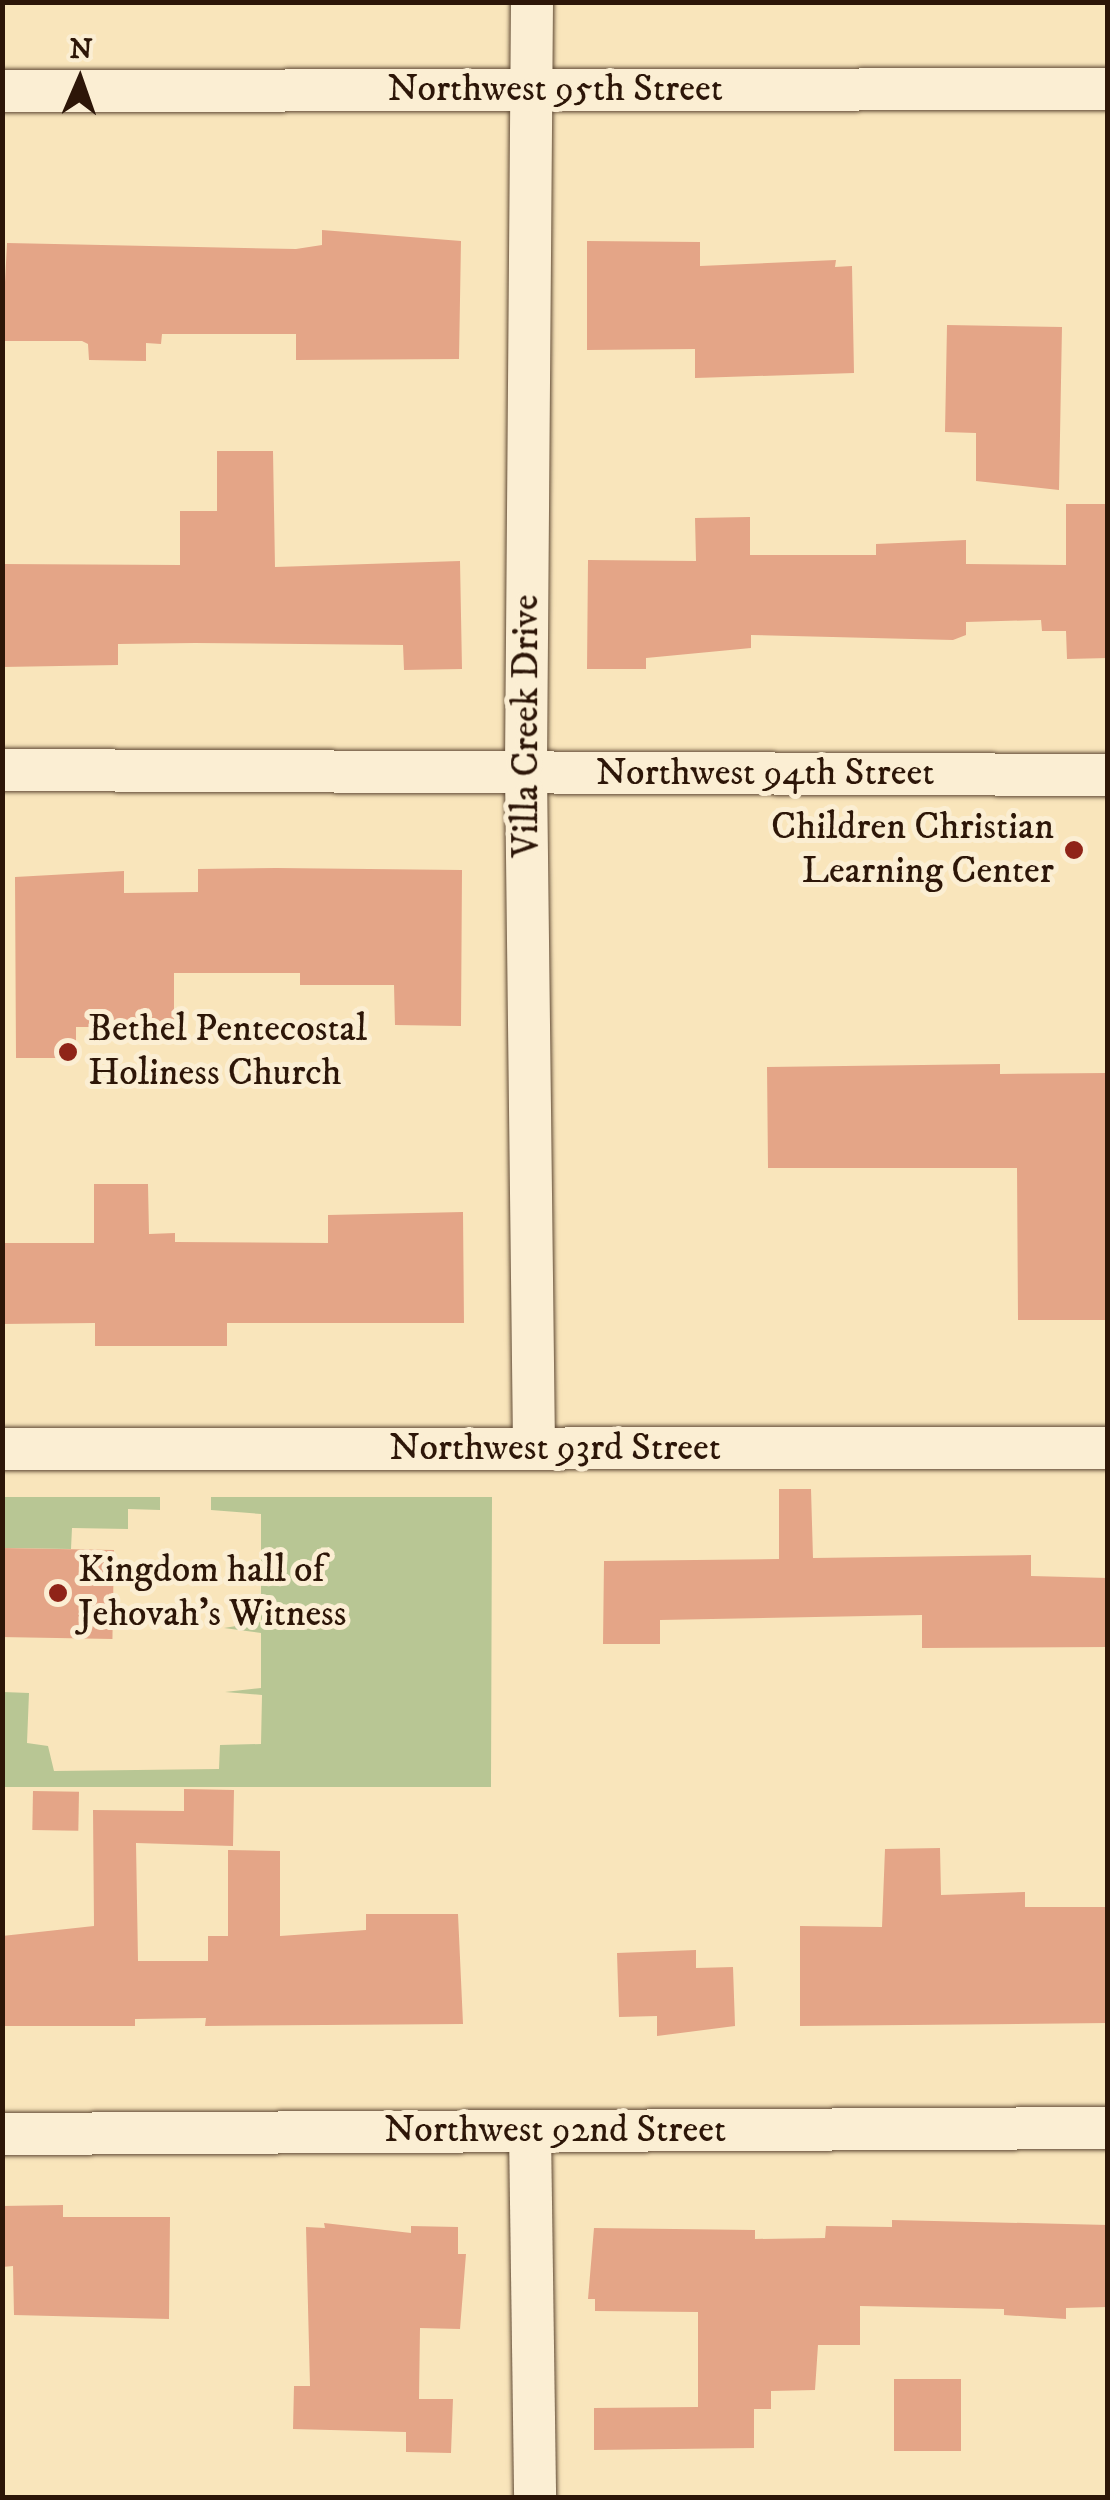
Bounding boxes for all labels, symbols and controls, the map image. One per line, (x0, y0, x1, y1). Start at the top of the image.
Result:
north arrow (30, 30, 130, 130)
text: N (69, 32, 93, 67)
street label: Northwest 95th Street (387, 67, 723, 113)
street label: Villa Creek Drive (504, 595, 550, 857)
street label: Northwest 94th Street (596, 751, 934, 797)
place label: Children Christian Learning Center (771, 805, 1054, 894)
marker: Children Christian Learning Center (1063, 839, 1085, 861)
place label: Bethel Pentecostal Holiness Church (88, 1007, 367, 1096)
marker: Bethel Pentecostal Holiness Church (57, 1041, 79, 1063)
street label: Northwest 93rd Street (389, 1426, 721, 1472)
place label: Kingdom hall of Jehovah's Witness (78, 1548, 347, 1638)
marker: Kingdom hall of Jehovah's Witness (47, 1582, 69, 1604)
street label: Northwest 92nd Street (384, 2108, 726, 2154)

